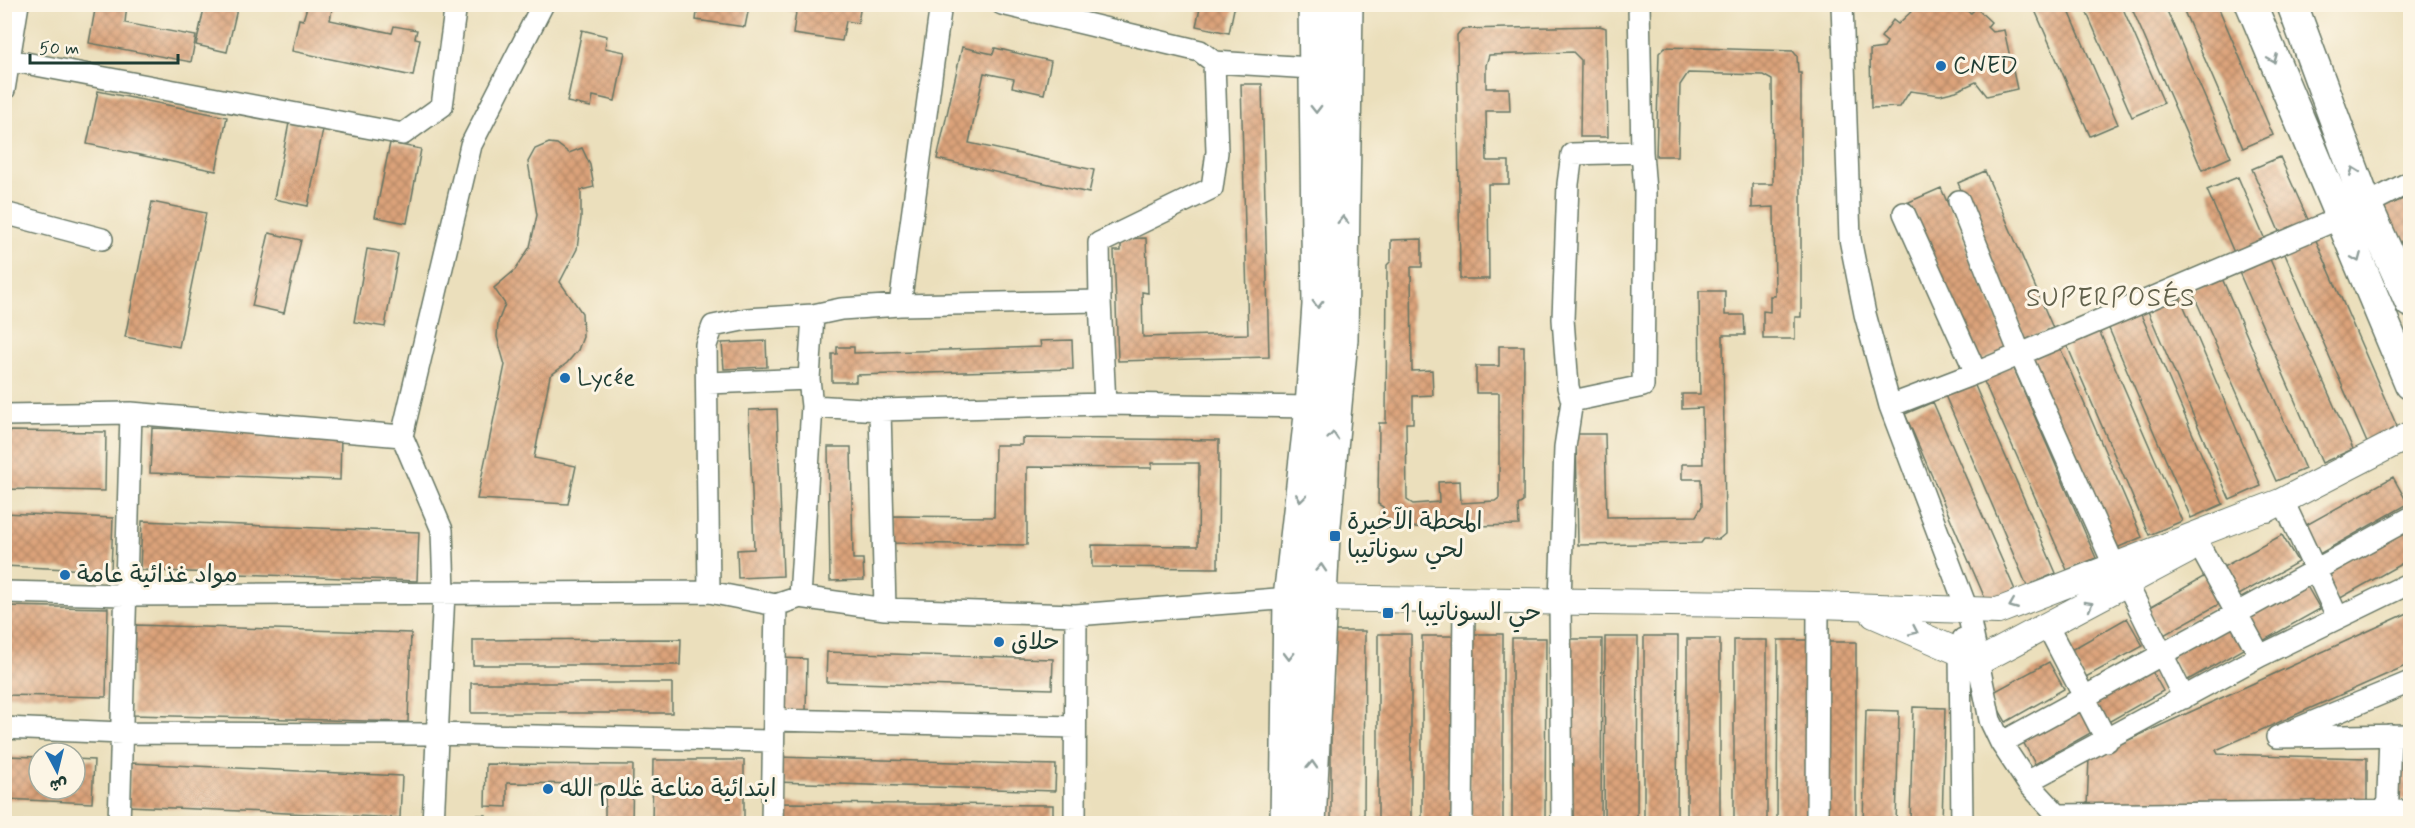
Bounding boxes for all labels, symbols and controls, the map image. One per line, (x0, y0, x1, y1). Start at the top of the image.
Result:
scale bar (30, 27, 178, 65)
text: 50 m (39, 37, 79, 61)
place label: CNED (1953, 51, 2018, 82)
one-way arrow (2265, 53, 2277, 64)
marker: CNED (1934, 59, 1948, 73)
one-way arrow (1310, 105, 1322, 114)
one-way arrow (2348, 166, 2361, 177)
one-way arrow (1337, 216, 1349, 225)
one-way arrow (2350, 252, 2362, 263)
district label: SUPERPOSÉS (2026, 280, 2196, 316)
one-way arrow (1312, 300, 1325, 309)
place label: Lycée (577, 363, 635, 394)
marker: Lycée (558, 371, 572, 385)
one-way arrow (1326, 431, 1339, 440)
one-way arrow (1295, 494, 1307, 503)
place label: المحطة الآخيرة لحي سوناتيبا (1347, 506, 1483, 570)
marker: المحطة الآخيرة لحي سوناتيبا (1328, 529, 1342, 543)
place label: مواد غذائية عامة (77, 560, 238, 591)
one-way arrow (1315, 563, 1328, 572)
marker: مواد غذائية عامة (58, 568, 72, 582)
place label: حي السوناتيبا 1 (1400, 598, 1541, 633)
one-way arrow (2008, 598, 2019, 610)
one-way arrow (2082, 601, 2093, 612)
marker: حي السوناتيبا 1 (1381, 606, 1395, 620)
one-way arrow (1907, 624, 1918, 636)
place label: حلاق (1011, 627, 1060, 658)
marker: حلاق (992, 635, 1006, 649)
one-way arrow (1283, 652, 1296, 661)
north arrow (27, 741, 87, 801)
one-way arrow (1305, 761, 1318, 770)
text: ش (49, 773, 69, 796)
place label: ابتدائية مناعة غلام الله (560, 774, 776, 806)
marker: ابتدائية مناعة غلام الله (541, 782, 555, 796)

